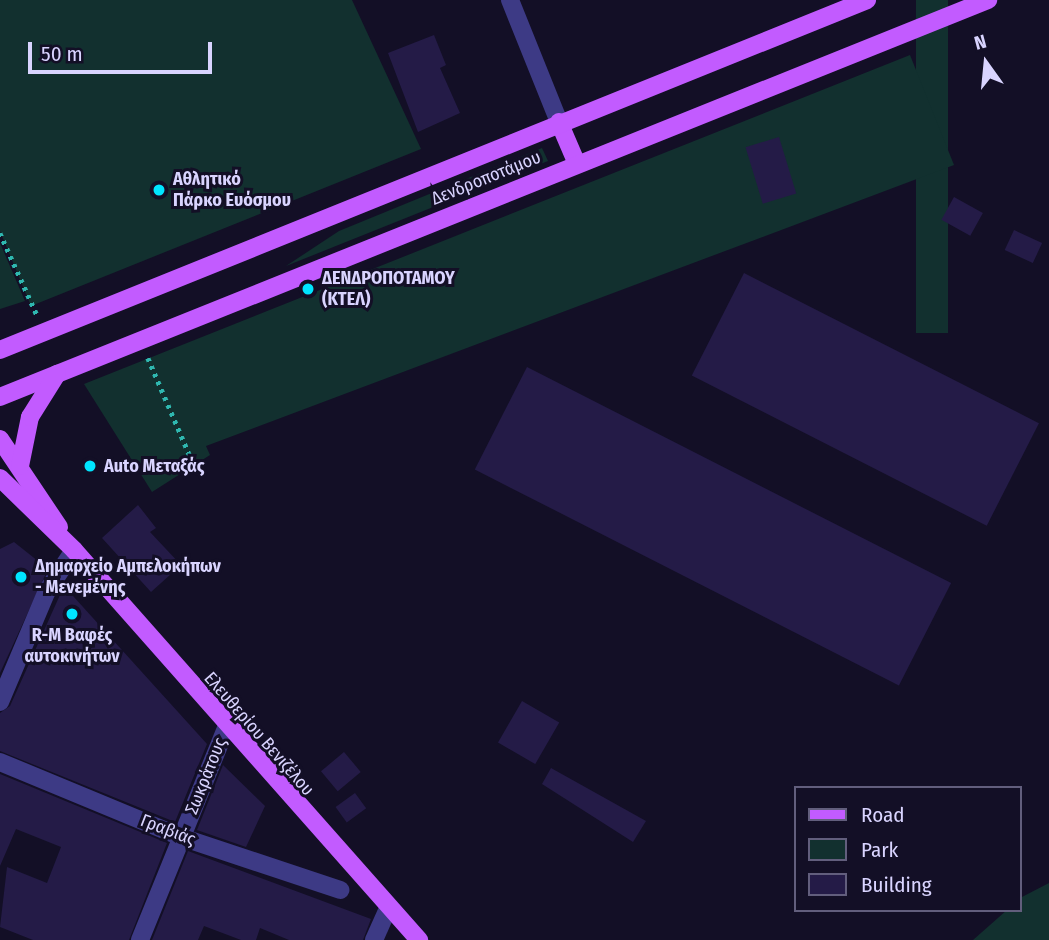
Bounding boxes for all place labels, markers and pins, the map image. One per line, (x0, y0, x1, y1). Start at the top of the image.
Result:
place label: Αθλητικό Πάρκο Ευόσμου (173, 169, 291, 212)
marker: Αθλητικό Πάρκο Ευόσμου (151, 182, 167, 198)
place label: ΔΕΝΔΡΟΠΟΤΑΜΟΥ (ΚΤΕΛ) (322, 268, 455, 310)
marker: ΔΕΝΔΡΟΠΟΤΑΜΟΥ (ΚΤΕΛ) (300, 281, 316, 297)
place label: Auto Μεταξάς (104, 455, 204, 477)
marker: Auto Μεταξάς (82, 458, 98, 474)
place label: Δημαρχείο Αμπελοκήπων - Μενεμένης (35, 556, 221, 598)
marker: Δημαρχείο Αμπελοκήπων - Μενεμένης (13, 569, 29, 585)
marker: R-M Βαφές αυτοκινήτων (64, 606, 80, 622)
place label: R-M Βαφές αυτοκινήτων (24, 625, 120, 668)

